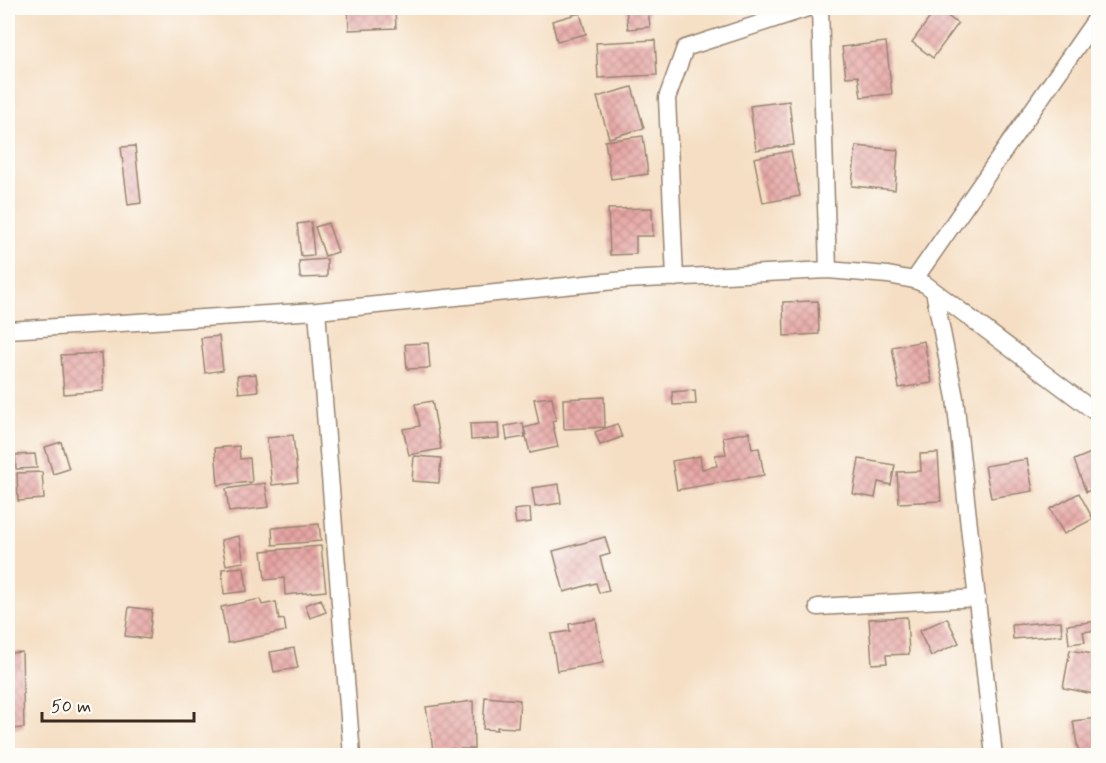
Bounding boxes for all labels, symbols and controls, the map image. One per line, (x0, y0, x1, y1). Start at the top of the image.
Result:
scale bar (42, 685, 194, 723)
text: 50 m (51, 695, 91, 719)

